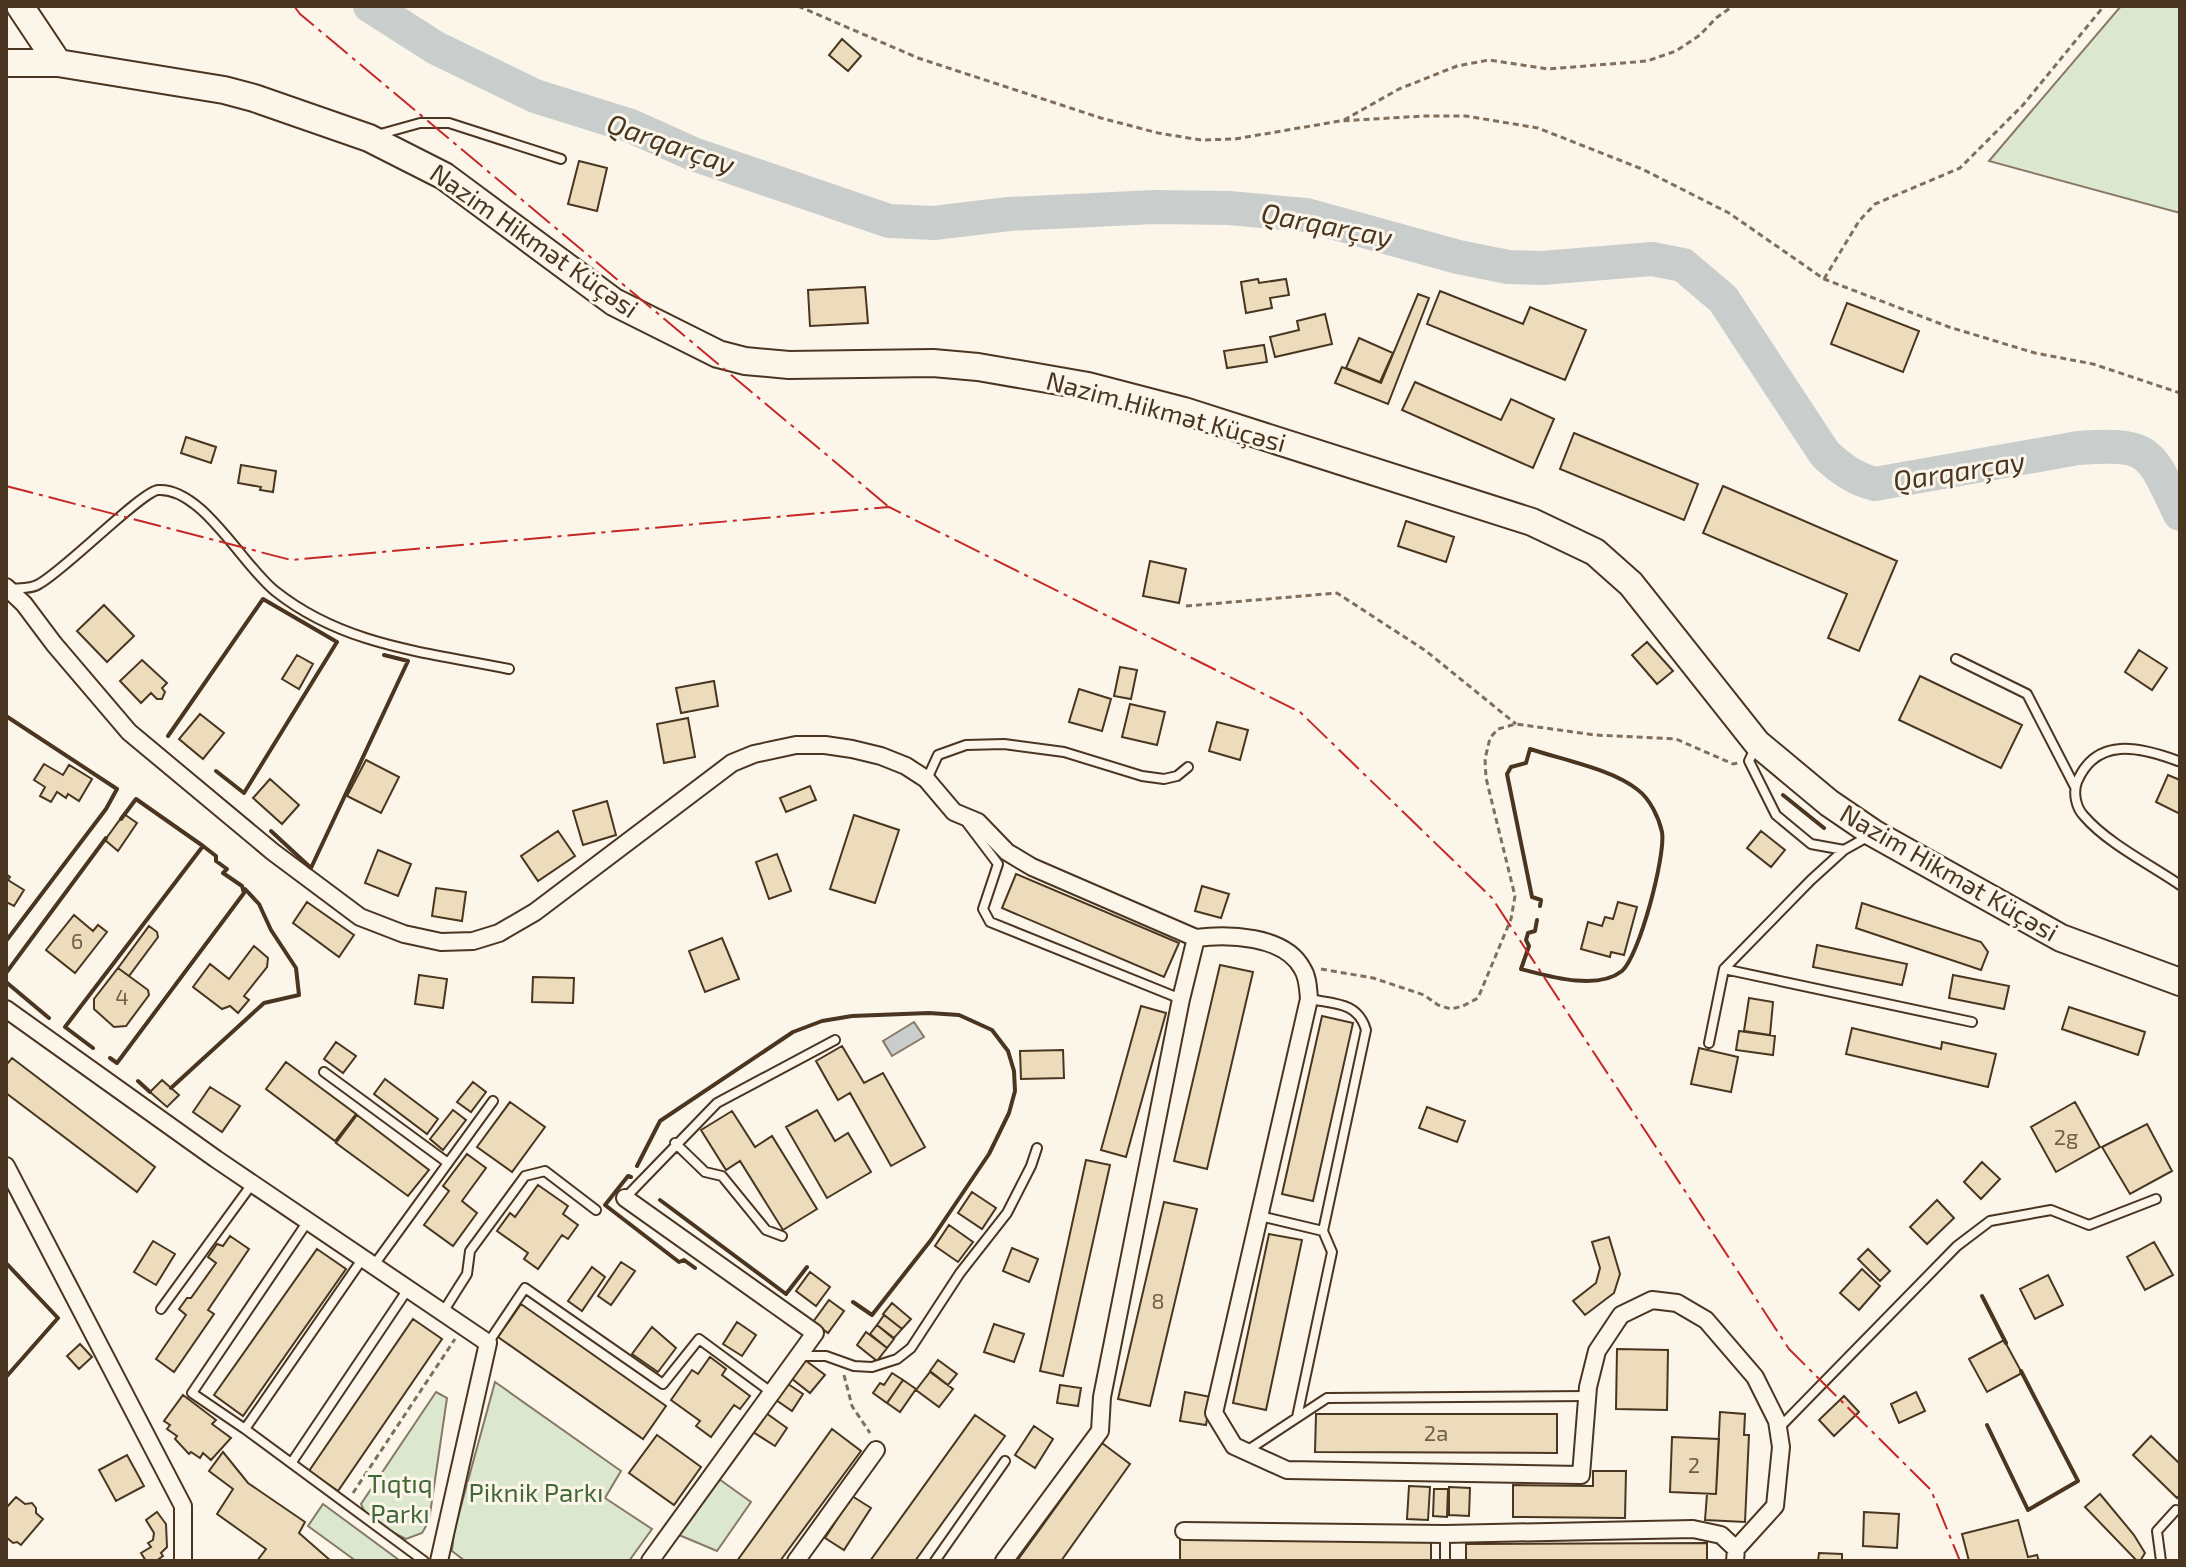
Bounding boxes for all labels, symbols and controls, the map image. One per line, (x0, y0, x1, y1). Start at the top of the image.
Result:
water label: Qarqarçay (603, 105, 740, 182)
street label: Nazim Hikmət Küçəsi (424, 156, 645, 325)
water label: Qarqarçay (1258, 195, 1396, 254)
street label: Nazim Hikmət Küçəsi (1043, 364, 1290, 459)
water label: Qarqarçay (1890, 443, 2027, 498)
street label: Nazim Hikmət Küçəsi (1834, 797, 2064, 949)
house number: 6 (71, 927, 83, 953)
house number: 4 (115, 983, 129, 1009)
house number: 2g (2054, 1123, 2078, 1149)
house number: 8 (1151, 1287, 1165, 1313)
house number: 2a (1424, 1419, 1448, 1445)
house number: 2 (1688, 1451, 1700, 1477)
park label: Tıqtıq Parkı (367, 1467, 433, 1528)
park label: Piknik Parkı (469, 1476, 604, 1507)

